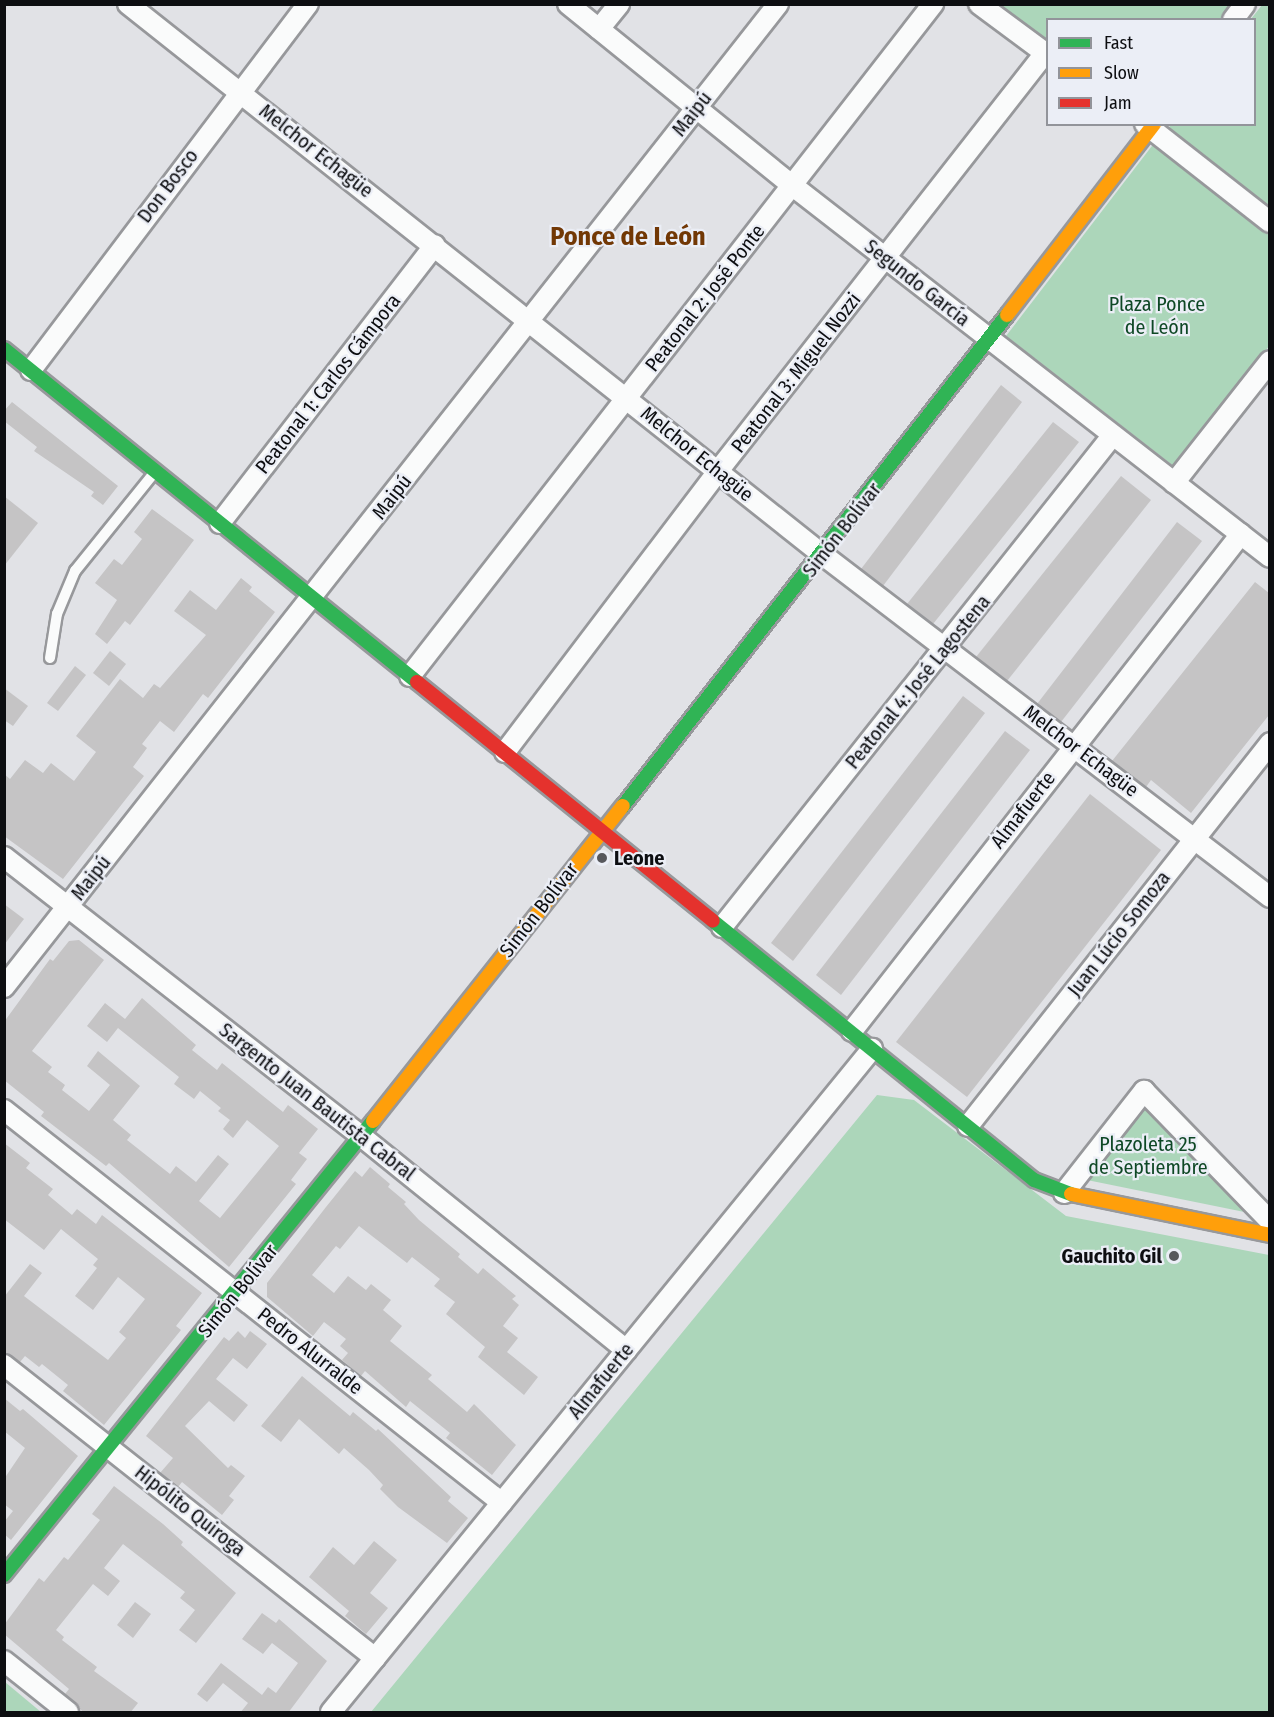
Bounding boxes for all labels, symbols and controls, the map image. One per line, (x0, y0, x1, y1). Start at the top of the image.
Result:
legend (1046, 18, 1256, 126)
text: Fast (1104, 32, 1133, 54)
text: Slow (1104, 62, 1139, 84)
street label: Maipú (667, 87, 717, 141)
text: Jam (1104, 92, 1132, 114)
street label: Melchor Echagüe (254, 99, 378, 203)
street label: Don Bosco (133, 144, 203, 228)
street label: Peatonal 2: José Ponte (640, 220, 770, 376)
district label: Ponce de León (550, 221, 706, 253)
street label: Segundo García (860, 234, 974, 332)
street label: Peatonal 3: Miguel Nozzi (726, 288, 866, 458)
street label: Peatonal 1: Carlos Cámpora (250, 289, 406, 479)
park label: Plaza Ponce de León (1109, 293, 1205, 340)
street label: Melchor Echagüe (636, 401, 758, 507)
street label: Maipú (367, 470, 417, 524)
street label: Simón Bolívar (798, 478, 886, 582)
street label: Peatonal 4: José Lagostena (840, 590, 996, 774)
street label: Melchor Echagüe (1019, 700, 1143, 802)
street label: Almafuerte (986, 767, 1060, 853)
place label: Leone (614, 846, 664, 870)
street label: Maipú (66, 851, 116, 905)
marker: Leone (595, 851, 609, 865)
street label: Simón Bolívar (495, 858, 583, 962)
street label: Juan Lúcio Somoza (1063, 867, 1175, 1001)
street label: Sargento Juan Bautista Cabral (214, 1018, 420, 1186)
park label: Plazoleta 25 de Septiembre (1088, 1133, 1208, 1180)
street label: Simón Bolívar (193, 1239, 283, 1343)
place label: Gauchito Gil (1062, 1244, 1162, 1268)
marker: Gauchito Gil (1167, 1249, 1181, 1263)
street label: Pedro Alurralde (253, 1302, 367, 1400)
street label: Almafuerte (563, 1338, 639, 1424)
street label: Hipólito Quiroga (130, 1460, 250, 1562)

